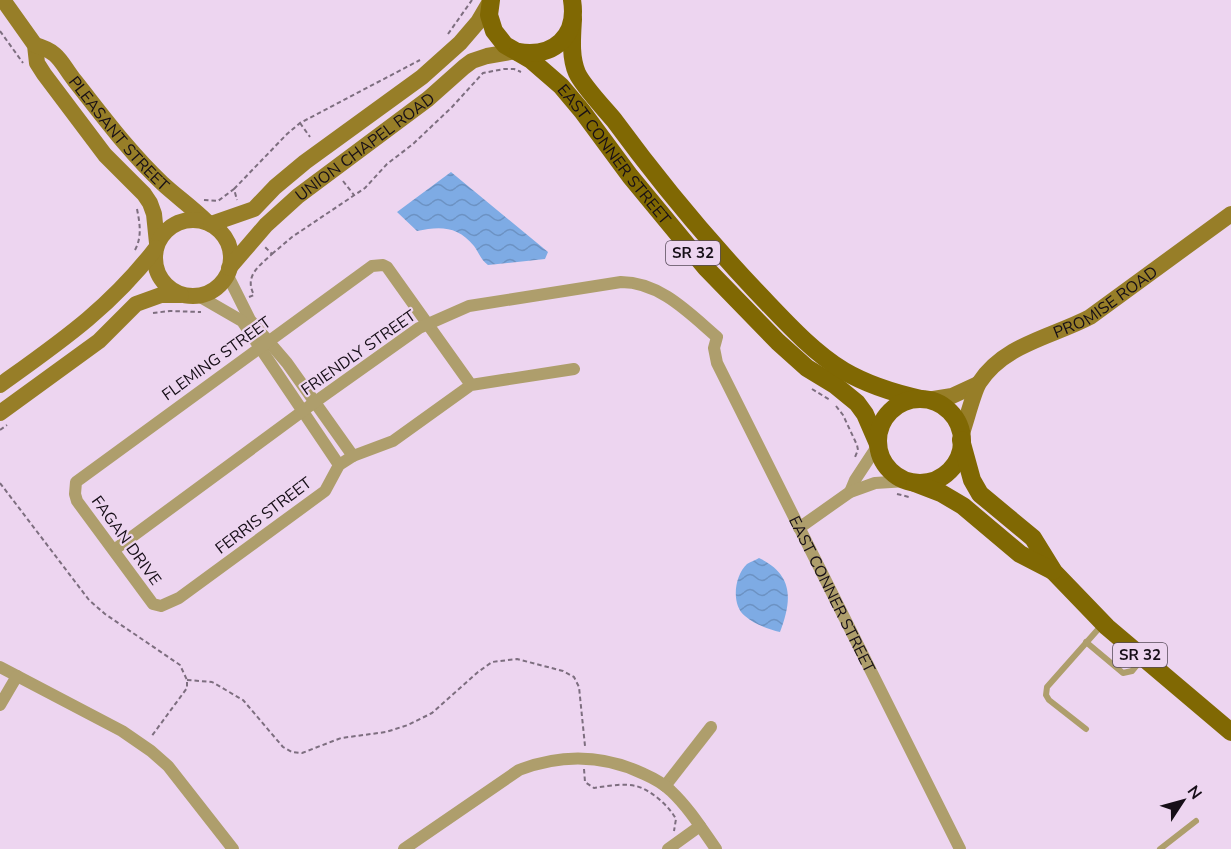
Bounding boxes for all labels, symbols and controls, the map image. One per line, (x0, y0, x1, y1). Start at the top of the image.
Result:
street label: PLEASANT STREET (63, 72, 174, 197)
street label: EAST CONNER STREET (552, 80, 676, 230)
street label: UNION CHAPEL ROAD (291, 88, 440, 206)
road number: SR 32 (666, 241, 720, 265)
street label: PROMISE ROAD (1050, 261, 1162, 344)
street label: FRIENDLY STREET (297, 305, 421, 401)
street label: FLEMING STREET (157, 311, 276, 406)
street label: FERRIS STREET (211, 472, 317, 559)
street label: FAGAN DRIVE (86, 491, 166, 590)
street label: EAST CONNER STREET (783, 512, 880, 677)
road number: SR 32 (1113, 643, 1167, 667)
north arrow (1153, 771, 1213, 831)
text: N (1182, 781, 1207, 804)

